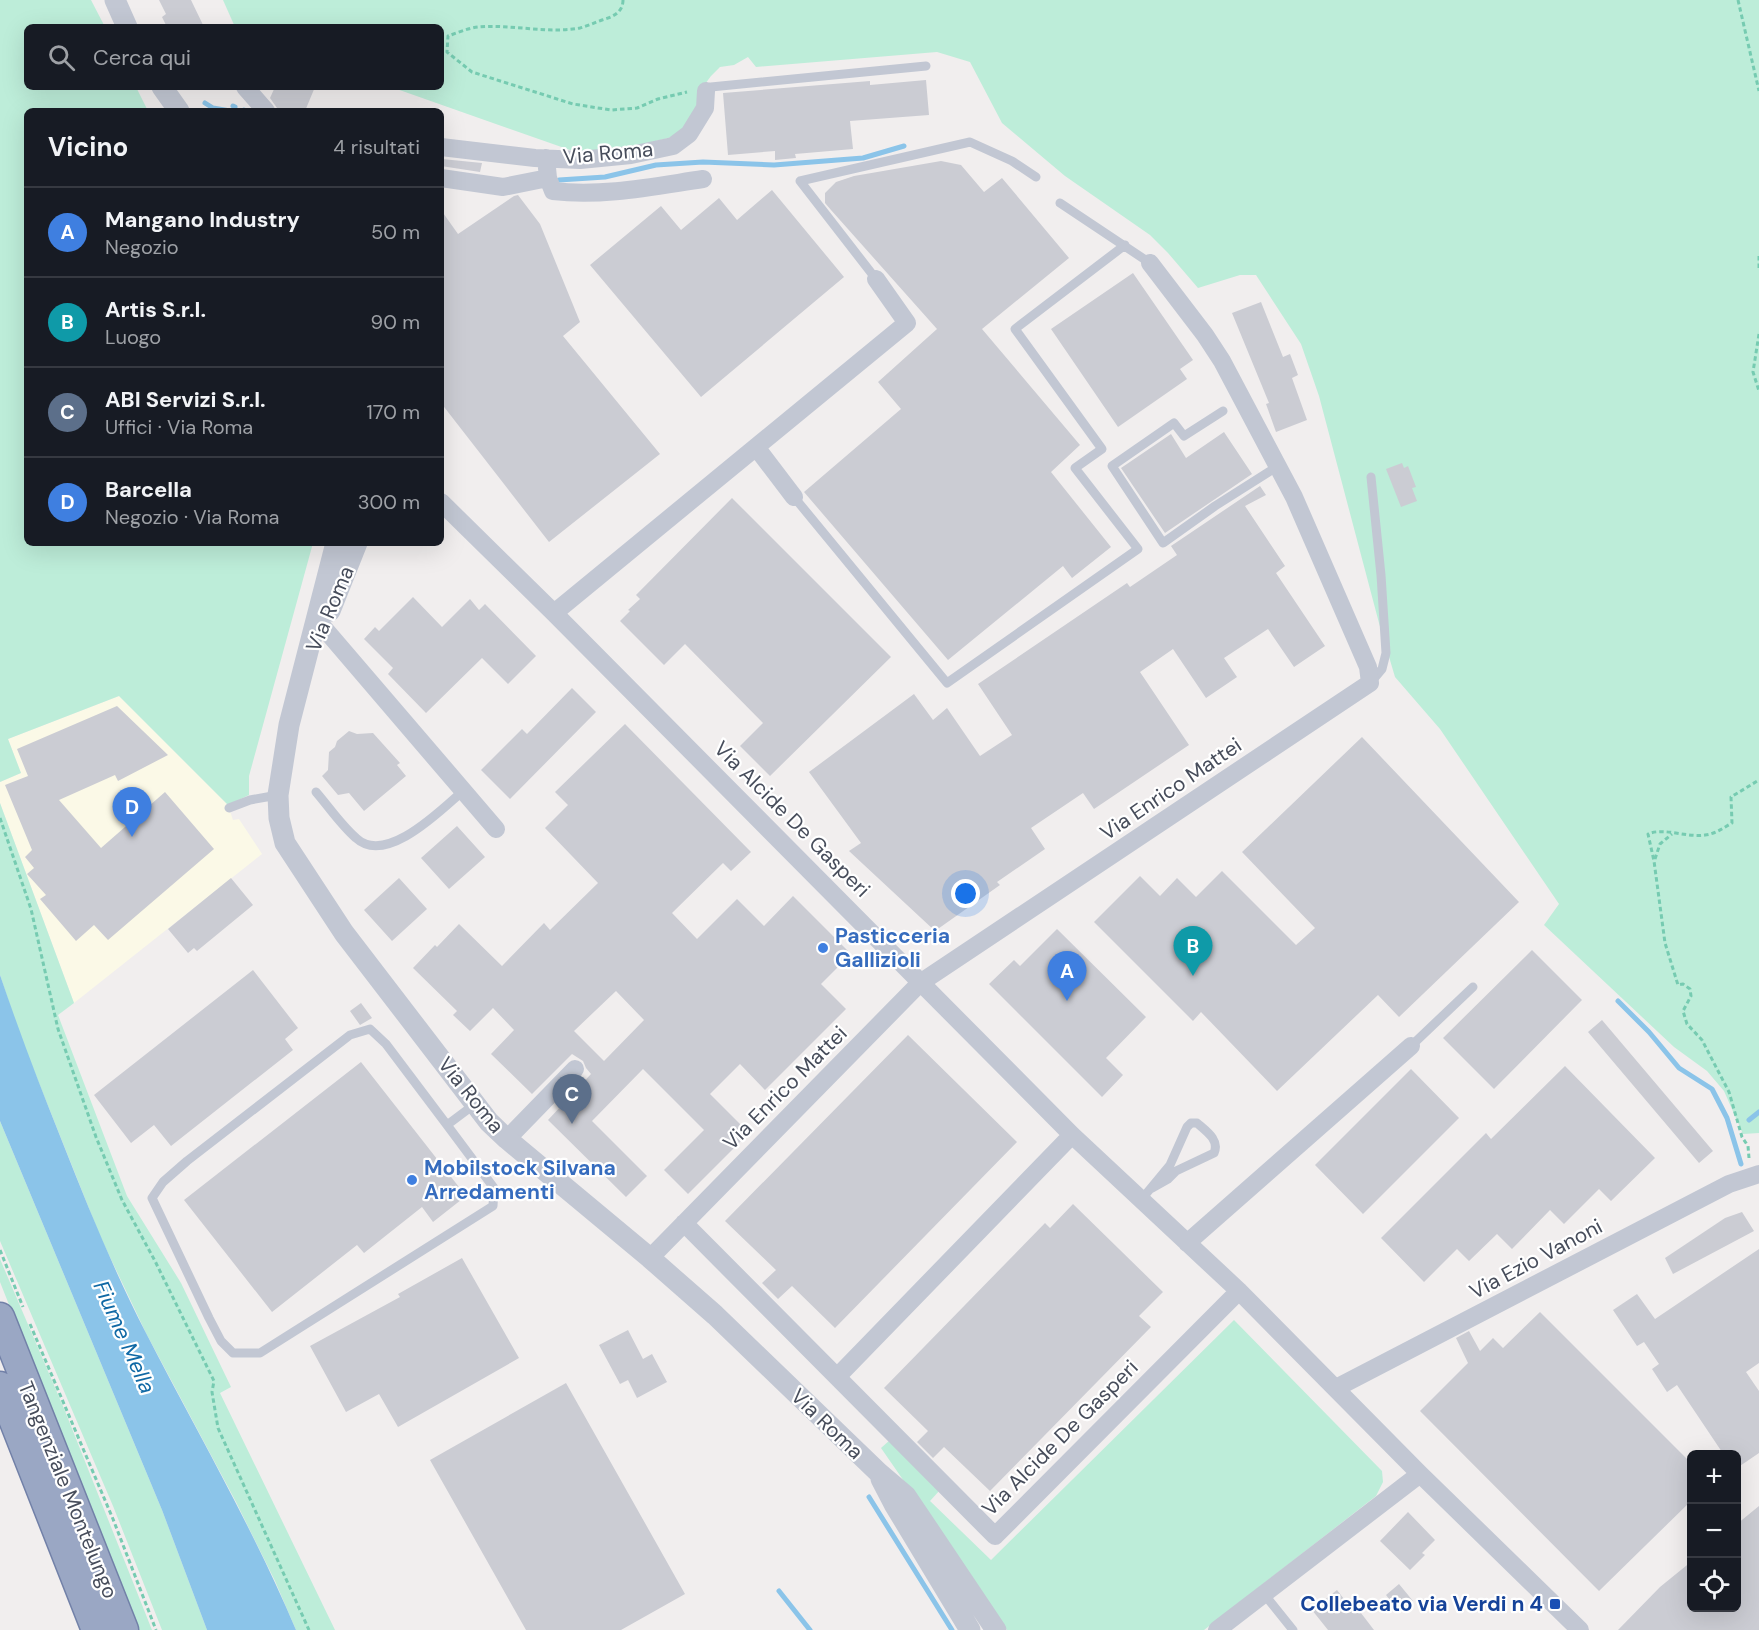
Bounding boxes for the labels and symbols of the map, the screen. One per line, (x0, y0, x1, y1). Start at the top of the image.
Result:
street label: Via Roma (562, 135, 654, 171)
street label: Via Roma (299, 562, 361, 656)
street label: Via Enrico Mattei (1095, 731, 1247, 847)
street label: Via Alcide De Gasperi (708, 735, 876, 903)
pin: D (112, 788, 152, 837)
your location (951, 879, 980, 908)
place label: Pasticceria Gallizioli (835, 922, 950, 974)
pin: B (1174, 926, 1212, 976)
marker: Pasticceria Gallizioli (816, 941, 830, 955)
pin: A (1048, 952, 1086, 1001)
street label: Via Enrico Mattei (717, 1020, 853, 1156)
street label: Via Roma (432, 1051, 510, 1139)
pin: C (552, 1074, 592, 1124)
place label: Mobilstock Silvana Arredamenti (424, 1154, 616, 1206)
marker: Mobilstock Silvana Arredamenti (405, 1173, 419, 1187)
street label: Via Ezio Vanoni (1465, 1212, 1607, 1306)
water label: Fiume Mella (87, 1276, 162, 1398)
street label: Via Alcide De Gasperi (976, 1354, 1144, 1522)
street label: Tangenziale Montelungo (12, 1377, 124, 1603)
street label: Via Roma (785, 1382, 869, 1466)
place label: Collebeato via Verdi n 4 (1300, 1590, 1543, 1618)
marker: Collebeato via Verdi n 4 (1548, 1597, 1562, 1611)

